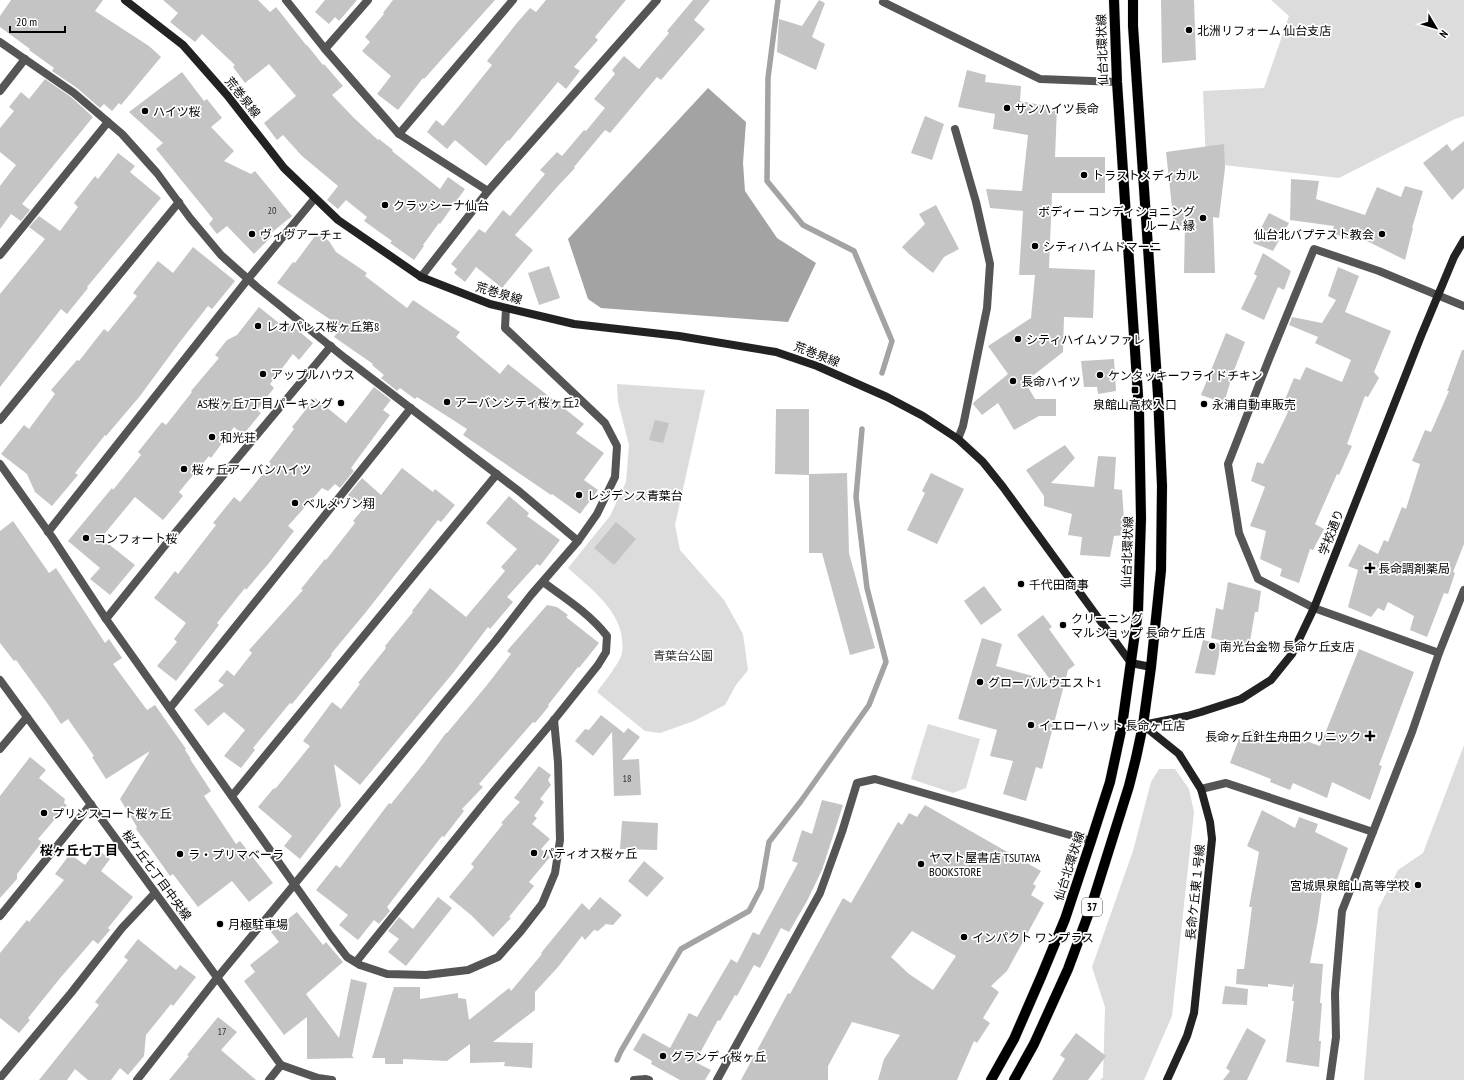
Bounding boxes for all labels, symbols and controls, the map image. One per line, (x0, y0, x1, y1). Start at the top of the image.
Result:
scale bar (10, 8, 65, 34)
north arrow (1416, 8, 1456, 48)
text: 20 m (16, 14, 37, 29)
street label: 仙台北環状線 (1093, 14, 1111, 86)
place label: 北洲リフォーム 仙台支店 (1197, 23, 1331, 38)
marker: 北洲リフォーム 仙台支店 (1184, 25, 1194, 35)
text: N (1437, 28, 1451, 41)
street label: 荒巻泉線 (222, 74, 264, 120)
place label: サンハイツ長命 (1015, 101, 1099, 116)
marker: サンハイツ長命 (1002, 103, 1012, 113)
place label: ハイツ桜 (153, 104, 201, 119)
marker: ハイツ桜 (140, 106, 150, 116)
place label: トラストメディカル (1092, 168, 1199, 183)
marker: トラストメディカル (1079, 170, 1089, 180)
place label: クラッシーナ仙台 (393, 198, 489, 213)
marker: クラッシーナ仙台 (380, 200, 390, 210)
house number: 20 (268, 204, 277, 217)
place label: ボディー コンディショニング ルーム 縁 (1038, 204, 1195, 233)
marker: ボディー コンディショニング ルーム 縁 (1198, 213, 1208, 223)
place label: ヴィヴアーチェ (260, 227, 343, 242)
place label: 仙台北バプテスト教会 (1254, 227, 1374, 242)
marker: ヴィヴアーチェ (247, 229, 257, 239)
marker: 仙台北バプテスト教会 (1377, 229, 1387, 239)
place label: シティハイムドマーニ (1043, 239, 1162, 254)
marker: シティハイムドマーニ (1030, 241, 1040, 251)
street label: 荒巻泉線 (474, 279, 524, 307)
place label: レオパレス桜ヶ丘第8 (266, 319, 379, 334)
marker: レオパレス桜ヶ丘第8 (253, 321, 263, 331)
place label: シティハイムソファレ (1026, 332, 1145, 347)
marker: シティハイムソファレ (1013, 334, 1023, 344)
street label: 荒巻泉線 (792, 338, 842, 370)
place label: アップルハウス (271, 367, 355, 382)
place label: ケンタッキーフライドチキン (1108, 368, 1263, 383)
marker: アップルハウス (258, 369, 268, 379)
marker: ケンタッキーフライドチキン (1095, 370, 1105, 380)
place label: 長命ハイツ (1021, 374, 1081, 389)
marker: 長命ハイツ (1008, 376, 1018, 386)
marker: 泉館山高校入口 (1130, 385, 1140, 395)
place label: アーバンシティ桜ヶ丘2 (455, 395, 579, 410)
place label: AS桜ヶ丘7丁目パーキング (197, 396, 333, 411)
marker: アーバンシティ桜ヶ丘2 (442, 397, 452, 407)
place label: 泉館山高校入口 (1093, 397, 1177, 412)
place label: 永浦自動車販売 (1212, 397, 1296, 412)
marker: AS桜ヶ丘7丁目パーキング (336, 398, 346, 408)
marker: 永浦自動車販売 (1199, 399, 1209, 409)
place label: 和光荘 (220, 430, 256, 445)
marker: 和光荘 (207, 432, 217, 442)
place label: 桜ヶ丘アーバンハイツ (192, 462, 312, 477)
marker: 桜ヶ丘アーバンハイツ (179, 464, 189, 474)
place label: レジデンス青葉台 (587, 488, 683, 503)
marker: レジデンス青葉台 (574, 490, 584, 500)
place label: ベルメゾン翔 (303, 496, 375, 511)
marker: ベルメゾン翔 (290, 498, 300, 508)
street label: 学校通り (1315, 507, 1347, 557)
street label: 仙台北環状線 (1118, 516, 1136, 588)
place label: コンフォート桜 (94, 531, 178, 546)
marker: コンフォート桜 (81, 533, 91, 543)
place label: 長命調剤薬局 (1378, 561, 1450, 576)
marker: 長命調剤薬局 (1365, 563, 1375, 573)
place label: 千代田商事 (1029, 577, 1089, 592)
marker: 千代田商事 (1016, 579, 1026, 589)
place label: クリーニング マルショップ 長命ケ丘店 (1071, 611, 1206, 640)
marker: クリーニング マルショップ 長命ケ丘店 (1058, 620, 1068, 630)
place label: 南光台金物 長命ケ丘支店 (1220, 639, 1355, 654)
marker: 南光台金物 長命ケ丘支店 (1207, 641, 1217, 651)
park label: 青葉台公園 (653, 648, 713, 663)
place label: グローバルウエスト1 (988, 675, 1101, 690)
marker: グローバルウエスト1 (975, 677, 985, 687)
place label: イエローハット 長命ヶ丘店 (1039, 718, 1185, 733)
marker: イエローハット 長命ヶ丘店 (1026, 720, 1036, 730)
place label: 長命ヶ丘針生舟田クリニック (1205, 729, 1361, 744)
marker: 長命ヶ丘針生舟田クリニック (1364, 730, 1376, 742)
house number: 18 (623, 772, 632, 785)
place label: プリンスコート桜ヶ丘 (52, 806, 172, 821)
marker: プリンスコート桜ヶ丘 (39, 808, 49, 818)
street label: 桜ケ丘七丁目中央線 (119, 827, 195, 923)
street label: 仙台北環状線 (1051, 829, 1087, 903)
district label: 桜ヶ丘七丁目 (40, 842, 118, 859)
street label: 長命ケ丘東１号線 (1183, 843, 1207, 941)
place label: パティオス桜ヶ丘 (542, 846, 637, 861)
place label: ラ・プリマベーラ (188, 847, 284, 862)
marker: パティオス桜ヶ丘 (529, 848, 539, 858)
marker: ラ・プリマベーラ (175, 849, 185, 859)
place label: ヤマト屋書店 TSUTAYA BOOKSTORE (929, 850, 1041, 879)
marker: ヤマト屋書店 TSUTAYA BOOKSTORE (916, 859, 926, 869)
place label: 宮城県泉館山高等学校 (1290, 878, 1410, 893)
marker: 宮城県泉館山高等学校 (1413, 880, 1423, 890)
road number: 37 (1082, 898, 1102, 916)
place label: 月極駐車場 (228, 917, 288, 932)
marker: 月極駐車場 (215, 919, 225, 929)
place label: インパクト ワンプラス (972, 930, 1094, 945)
marker: インパクト ワンプラス (959, 932, 969, 942)
house number: 17 (218, 1025, 227, 1038)
place label: グランディ桜ヶ丘 (671, 1049, 766, 1064)
marker: グランディ桜ヶ丘 (658, 1051, 668, 1061)

